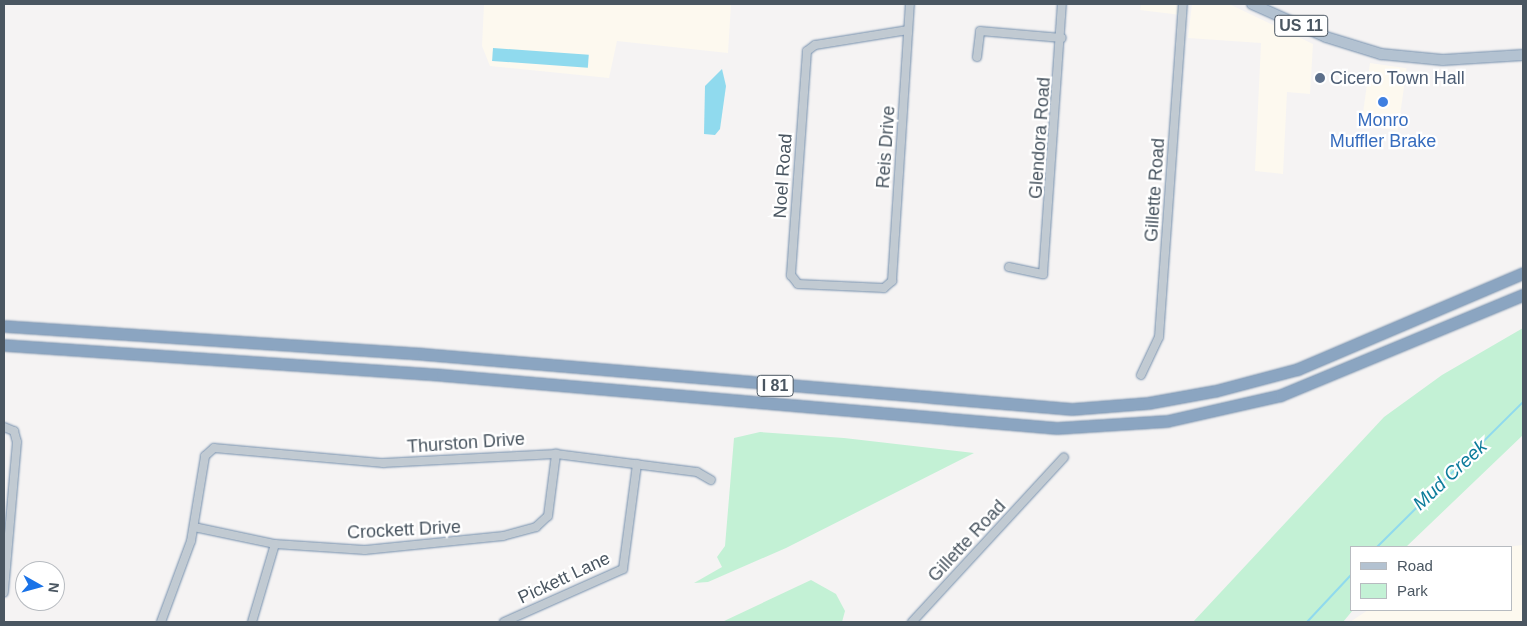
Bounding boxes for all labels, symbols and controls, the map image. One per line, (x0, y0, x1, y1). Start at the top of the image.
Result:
road number: US 11 (1274, 12, 1328, 40)
place label: Cicero Town Hall (1330, 67, 1465, 89)
marker: Cicero Town Hall (1314, 72, 1326, 84)
street label: Glendora Road (1025, 76, 1055, 200)
marker: Monro Muffler Brake (1377, 96, 1389, 108)
street label: Reis Drive (872, 105, 900, 189)
place label: Monro Muffler Brake (1330, 110, 1436, 152)
street label: Noel Road (769, 133, 797, 219)
street label: Gillette Road (1141, 137, 1169, 243)
road number: I 81 (756, 372, 794, 400)
street label: Thurston Drive (406, 428, 526, 458)
water label: Mud Creek (1408, 435, 1492, 515)
street label: Gillette Road (924, 496, 1010, 586)
street label: Crockett Drive (347, 516, 461, 544)
legend (1350, 546, 1512, 611)
street label: Pickett Lane (515, 547, 613, 609)
text: Road (1397, 557, 1433, 574)
north arrow (15, 561, 65, 611)
text: N (45, 582, 62, 594)
text: Park (1397, 582, 1428, 599)

